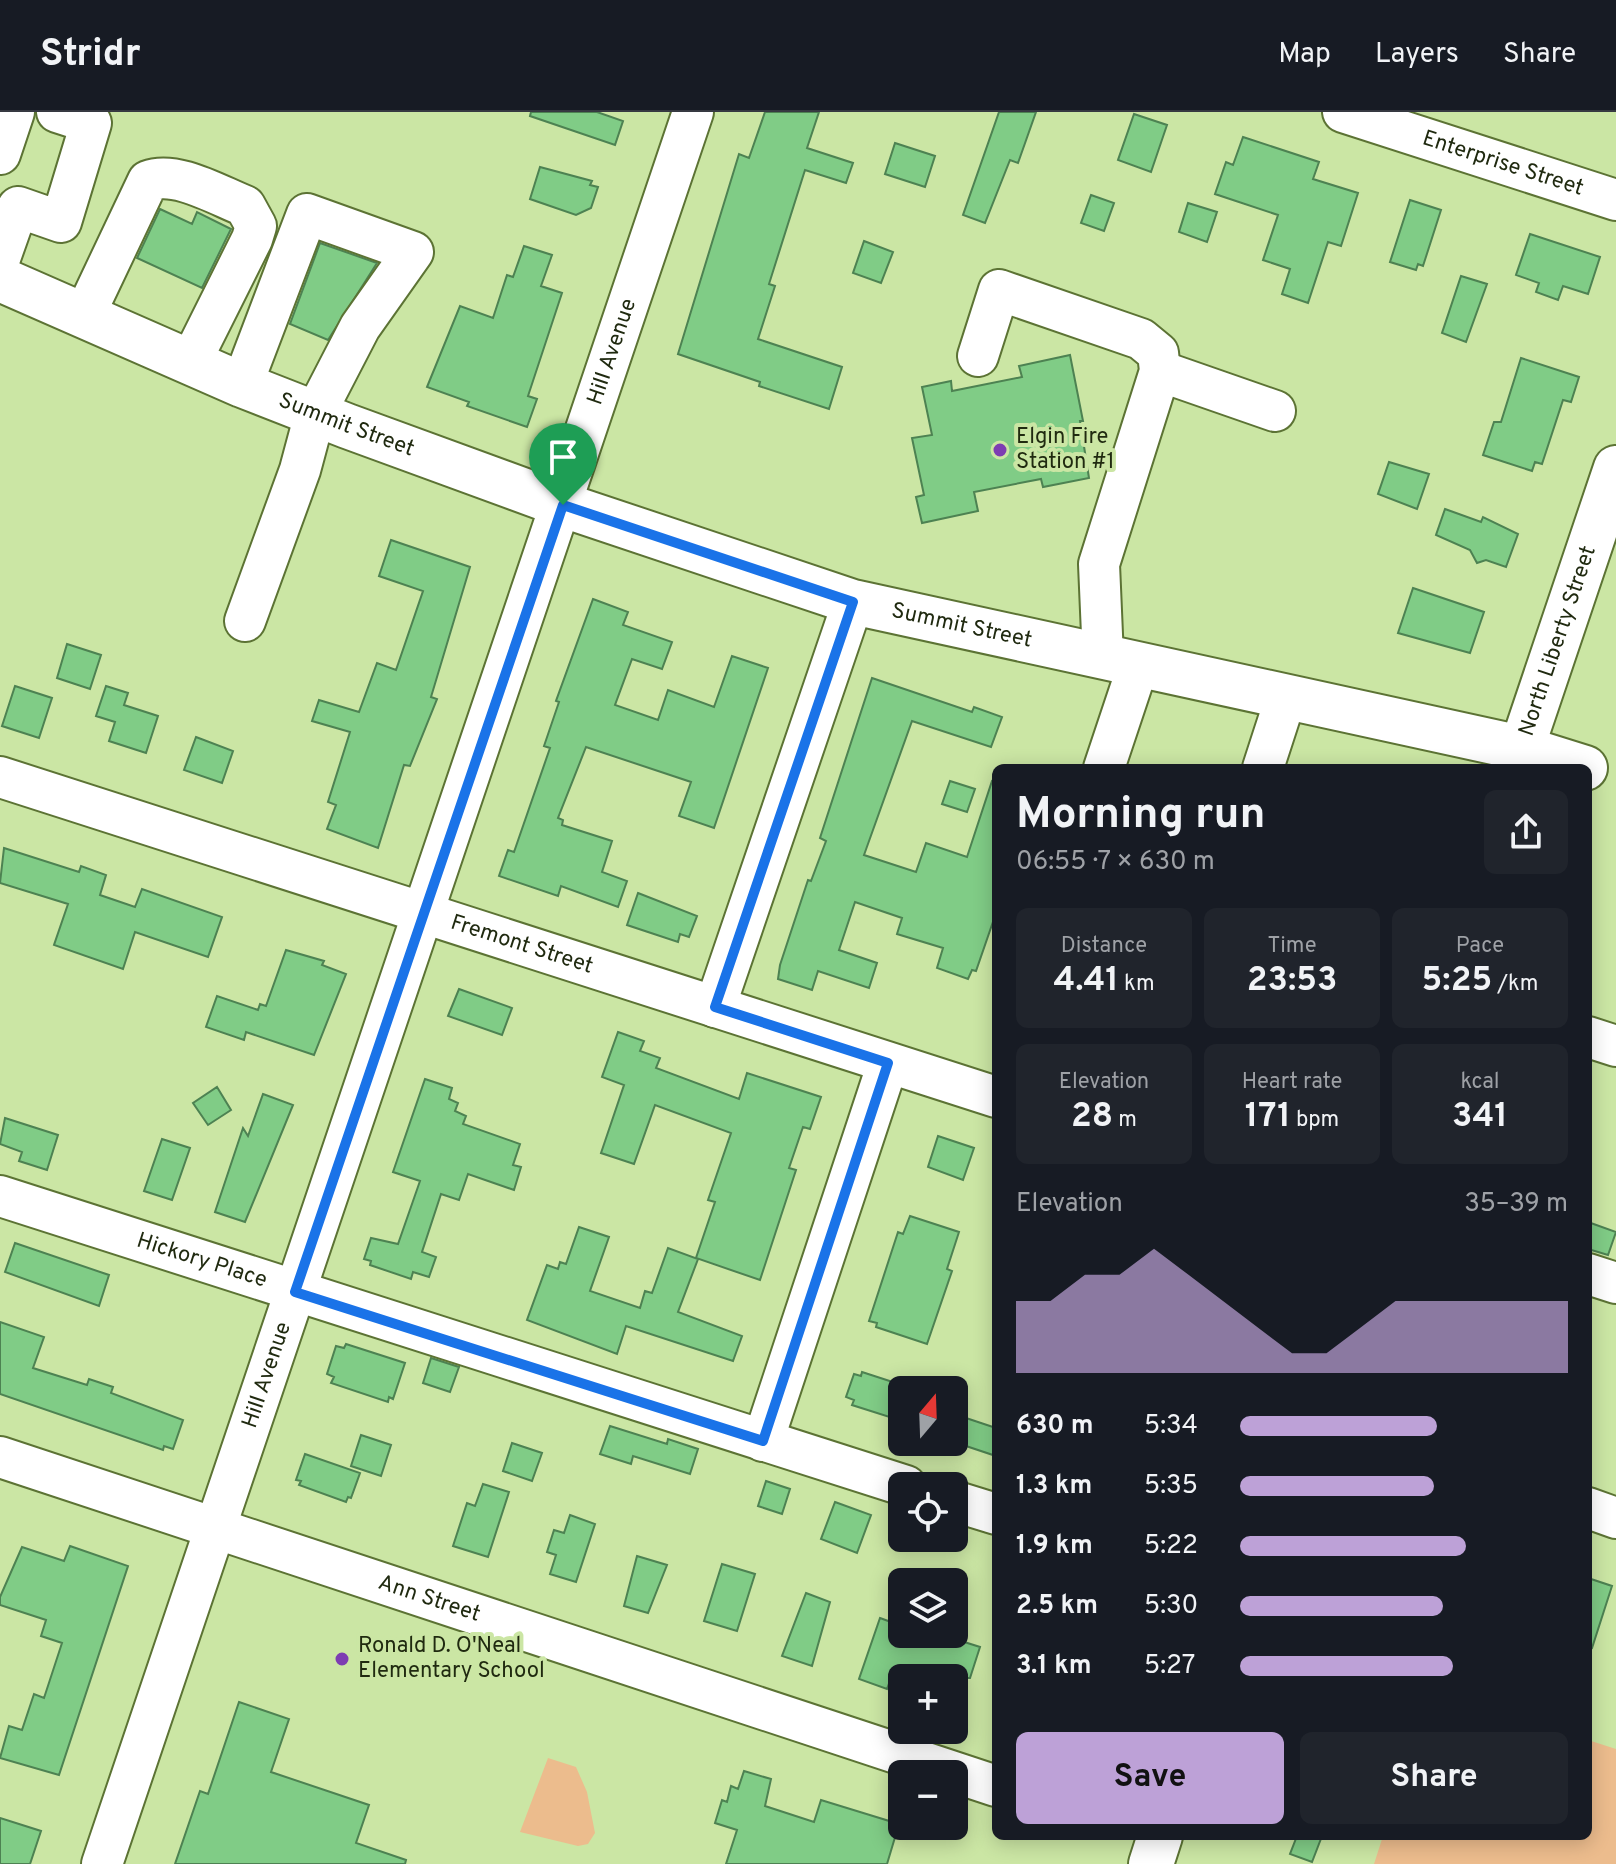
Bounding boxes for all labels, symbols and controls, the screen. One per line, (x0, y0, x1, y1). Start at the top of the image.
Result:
text: Stridr (40, 31, 140, 80)
text: Map (1278, 37, 1331, 73)
text: Layers (1375, 37, 1459, 73)
text: Share (1503, 37, 1576, 73)
street label: Enterprise Street (1419, 125, 1587, 202)
street label: Hill Avenue (582, 295, 643, 408)
street label: Summit Street (275, 387, 418, 463)
pin (529, 423, 597, 505)
place label: Elgin Fire Station #1 (1016, 424, 1115, 476)
icon: arrive (541, 435, 585, 479)
marker: Elgin Fire Station #1 (991, 441, 1009, 459)
street label: North Liberty Street (1513, 542, 1602, 740)
street label: Summit Street (889, 597, 1034, 654)
text: Morning run (1016, 788, 1266, 844)
button: share (1484, 790, 1568, 874)
text: 06:55 · 7 × 630 m (1016, 846, 1215, 879)
street label: Fremont Street (447, 909, 596, 980)
text: Distance (1061, 933, 1147, 960)
text: Time (1267, 933, 1317, 960)
text: Pace (1456, 933, 1504, 960)
text: 4.41 (1053, 960, 1119, 1003)
text: 23:53 (1247, 960, 1337, 1003)
text: 5:25 (1422, 960, 1492, 1003)
text: km (1119, 971, 1155, 998)
text: /km (1492, 971, 1538, 998)
text: Elevation (1059, 1069, 1149, 1096)
text: Heart rate (1242, 1069, 1342, 1096)
text: kcal (1460, 1069, 1500, 1096)
text: 28 (1071, 1096, 1113, 1139)
text: 171 (1245, 1096, 1291, 1139)
text: 341 (1452, 1096, 1508, 1139)
text: m (1113, 1107, 1137, 1134)
text: bpm (1291, 1107, 1339, 1134)
text: Elevation (1016, 1188, 1123, 1221)
text: 35–39 m (1464, 1188, 1568, 1221)
street label: Hickory Place (133, 1227, 270, 1294)
street label: Hill Avenue (236, 1318, 297, 1432)
north arrow (888, 1376, 968, 1456)
map controls (888, 1376, 968, 1840)
text: 630 m (1016, 1410, 1094, 1443)
text: 5:34 (1144, 1410, 1198, 1443)
text: 1.3 km (1016, 1470, 1092, 1503)
text: 5:35 (1144, 1470, 1198, 1503)
button: locate (888, 1472, 968, 1552)
text: 1.9 km (1016, 1530, 1093, 1563)
text: 5:22 (1144, 1530, 1198, 1563)
button: layers (888, 1568, 968, 1648)
street label: Ann Street (375, 1569, 484, 1628)
text: 2.5 km (1016, 1590, 1098, 1623)
text: 5:30 (1144, 1590, 1198, 1623)
place label: Ronald D. O'Neal Elementary School (358, 1633, 545, 1685)
marker: Ronald D. O'Neal Elementary School (333, 1650, 351, 1668)
text: 3.1 km (1016, 1650, 1092, 1683)
text: 5:27 (1144, 1650, 1195, 1683)
button: + (888, 1664, 968, 1744)
button: Save (1016, 1732, 1284, 1824)
button: Share (1300, 1732, 1568, 1824)
button: − (888, 1760, 968, 1840)

